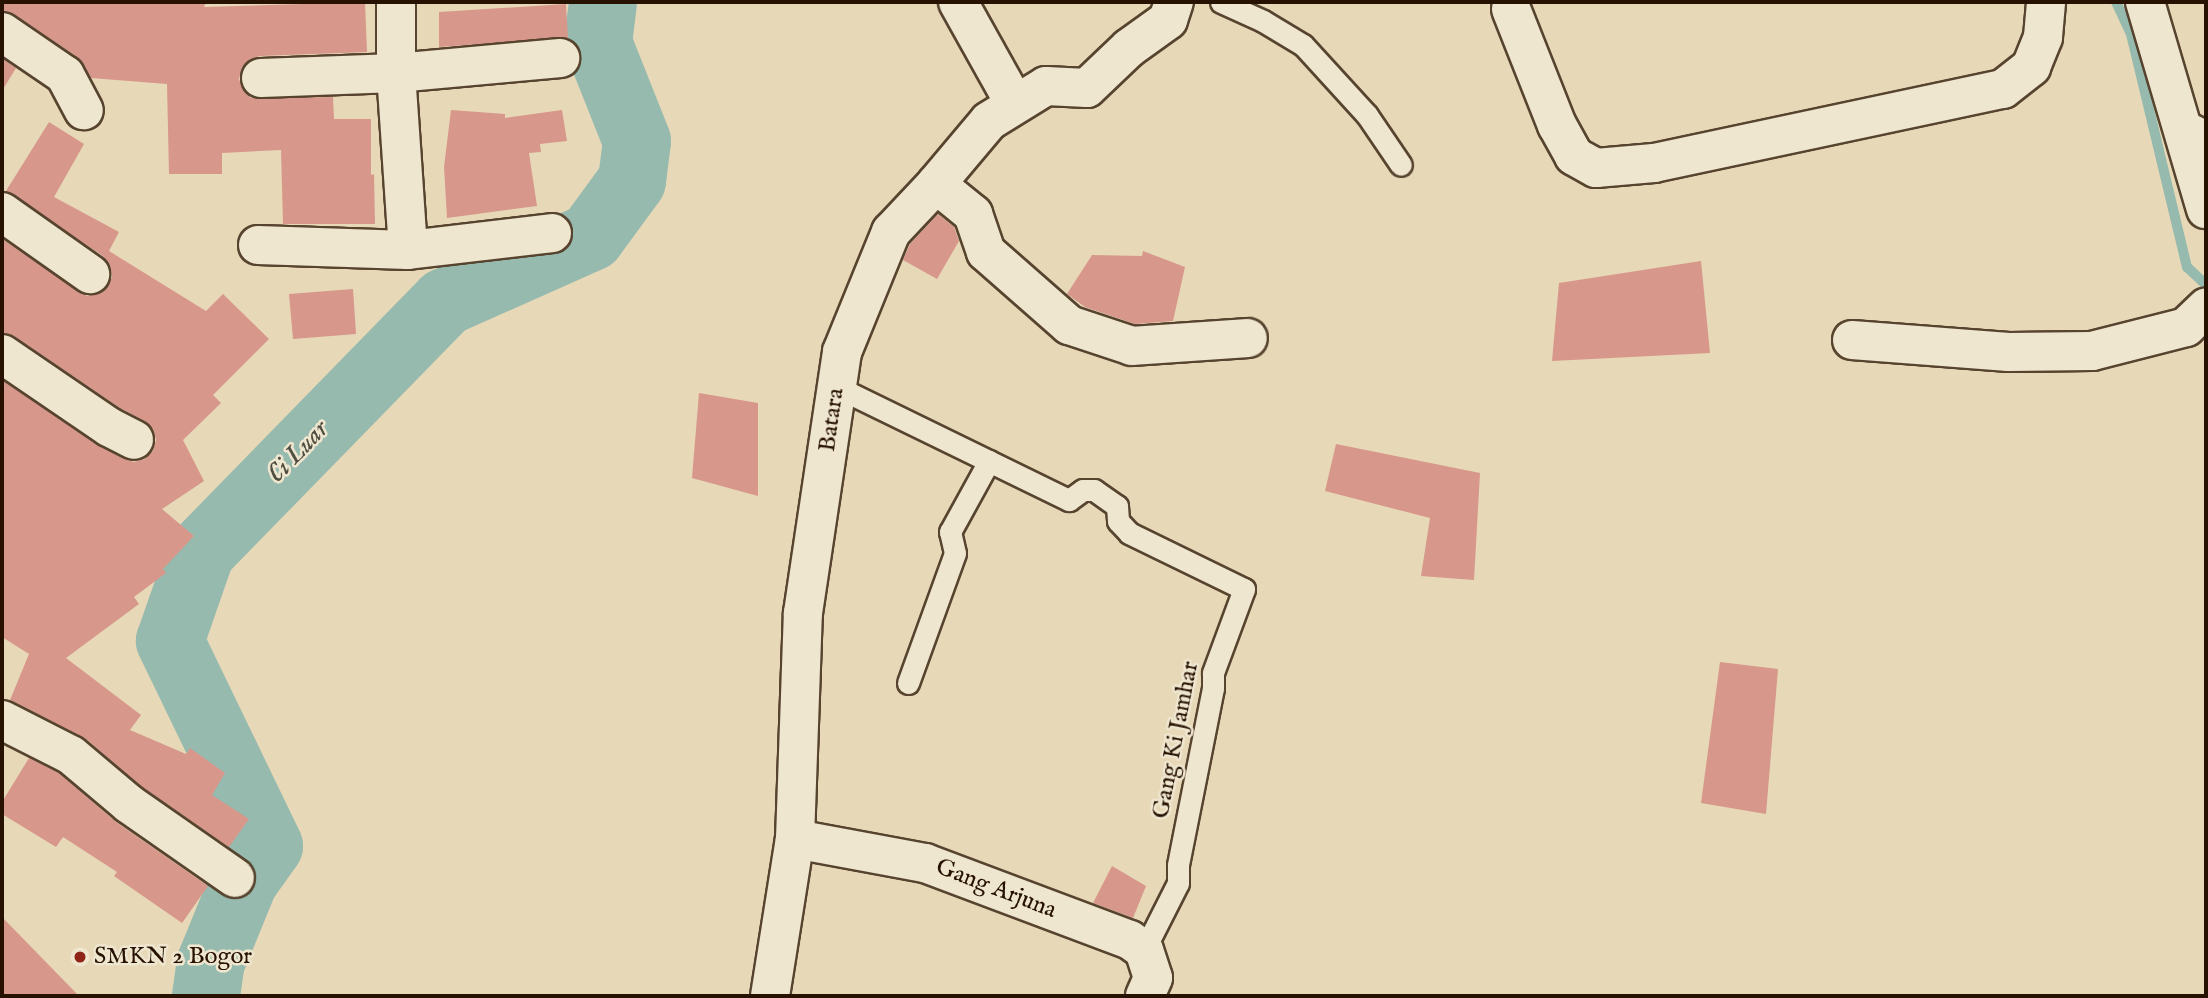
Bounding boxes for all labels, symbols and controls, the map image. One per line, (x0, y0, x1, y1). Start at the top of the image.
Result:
street label: Batara (813, 386, 851, 454)
water label: Ci Luar (261, 414, 335, 490)
street label: Gang Ki Jamhar (1147, 659, 1205, 821)
street label: Gang Arjuna (932, 853, 1060, 925)
place label: SMKN 2 Bogor (94, 943, 252, 971)
marker: SMKN 2 Bogor (72, 949, 88, 965)

